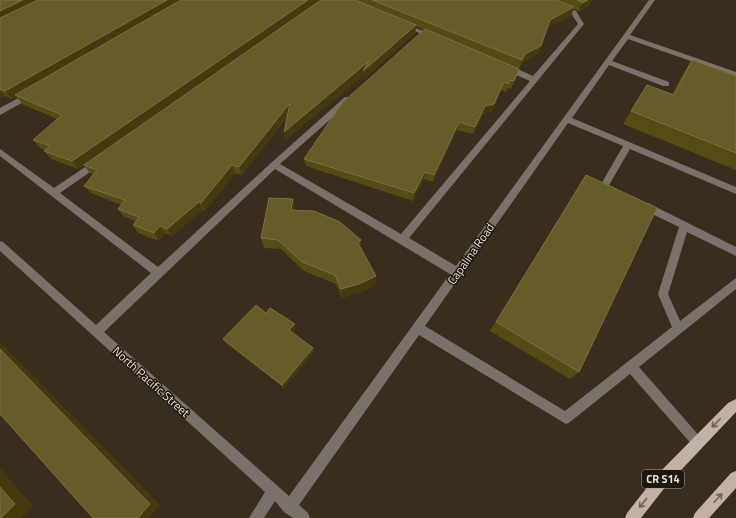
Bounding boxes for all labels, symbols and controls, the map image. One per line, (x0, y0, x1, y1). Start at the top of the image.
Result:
street label: Capalina Road (442, 219, 499, 288)
street label: North Pacific Street (108, 342, 195, 422)
one-way arrow (711, 418, 721, 428)
road number: CR S14 (642, 470, 684, 488)
one-way arrow (713, 493, 723, 503)
one-way arrow (639, 498, 648, 509)

